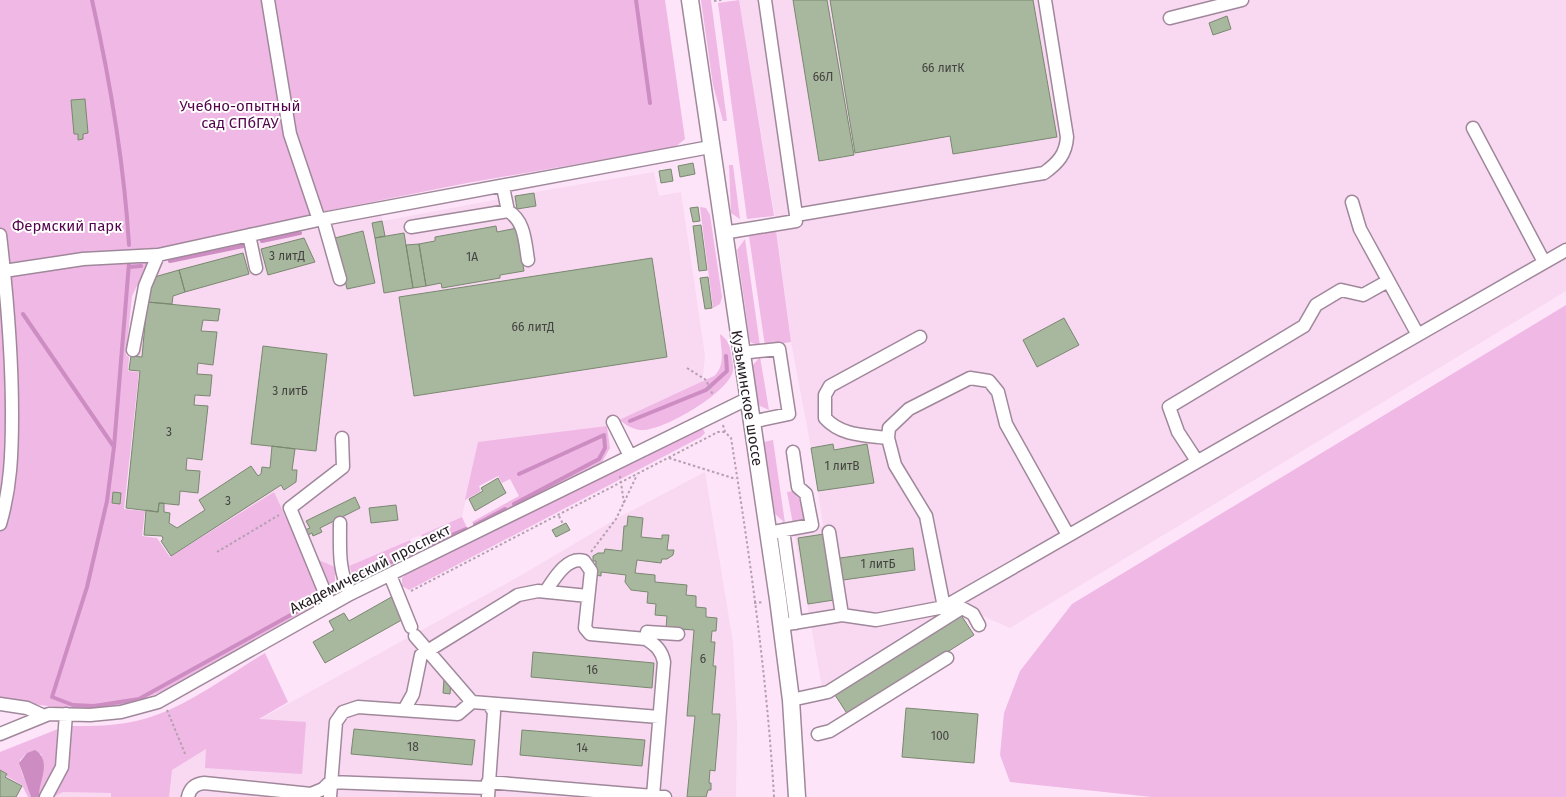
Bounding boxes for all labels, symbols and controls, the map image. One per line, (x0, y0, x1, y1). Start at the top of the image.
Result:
house number: 66 литК (922, 61, 964, 75)
house number: 66Л (813, 70, 833, 84)
park label: Учебно-опытный сад СПбГАУ (180, 97, 300, 132)
park label: Фермский парк (12, 217, 122, 235)
house number: 3 литД (269, 249, 305, 263)
house number: 1А (466, 250, 478, 264)
house number: 66 литД (512, 320, 554, 334)
street label: Кузьминское шоссе (727, 329, 767, 467)
house number: 3 литБ (272, 384, 308, 398)
house number: 3 (166, 425, 172, 439)
house number: 1 литВ (824, 459, 860, 473)
house number: 3 (225, 494, 231, 508)
street label: Академический проспект (286, 520, 454, 618)
house number: 1 литБ (861, 557, 895, 571)
house number: 6 (700, 652, 706, 666)
house number: 16 (586, 663, 598, 677)
house number: 100 (931, 729, 950, 743)
house number: 18 (407, 740, 419, 754)
house number: 14 (576, 741, 588, 755)

